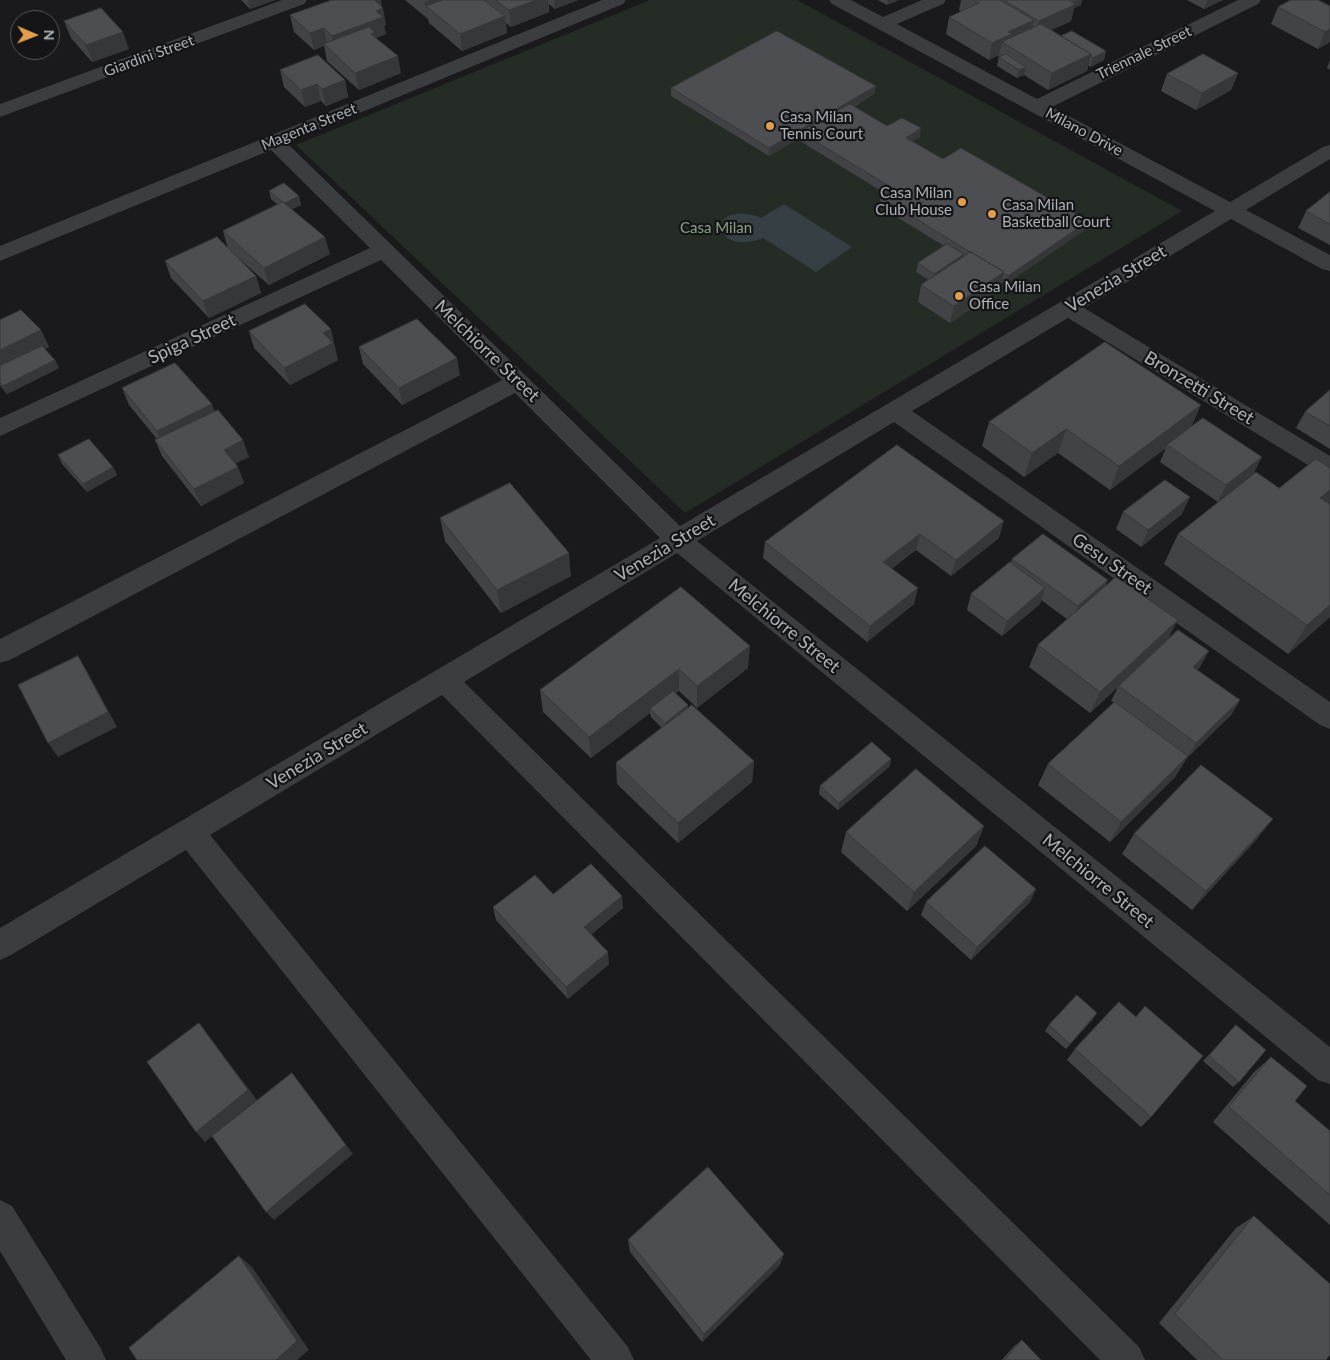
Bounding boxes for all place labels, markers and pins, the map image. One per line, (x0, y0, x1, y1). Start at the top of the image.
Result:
place label: Casa Milan Tennis Court (780, 108, 863, 143)
marker: Casa Milan Tennis Court (764, 120, 776, 132)
place label: Casa Milan Club House (875, 184, 952, 219)
marker: Casa Milan Club House (956, 196, 968, 208)
place label: Casa Milan Basketball Court (1002, 196, 1110, 231)
marker: Casa Milan Basketball Court (986, 208, 998, 220)
place label: Casa Milan Office (969, 278, 1041, 313)
marker: Casa Milan Office (953, 290, 965, 302)

